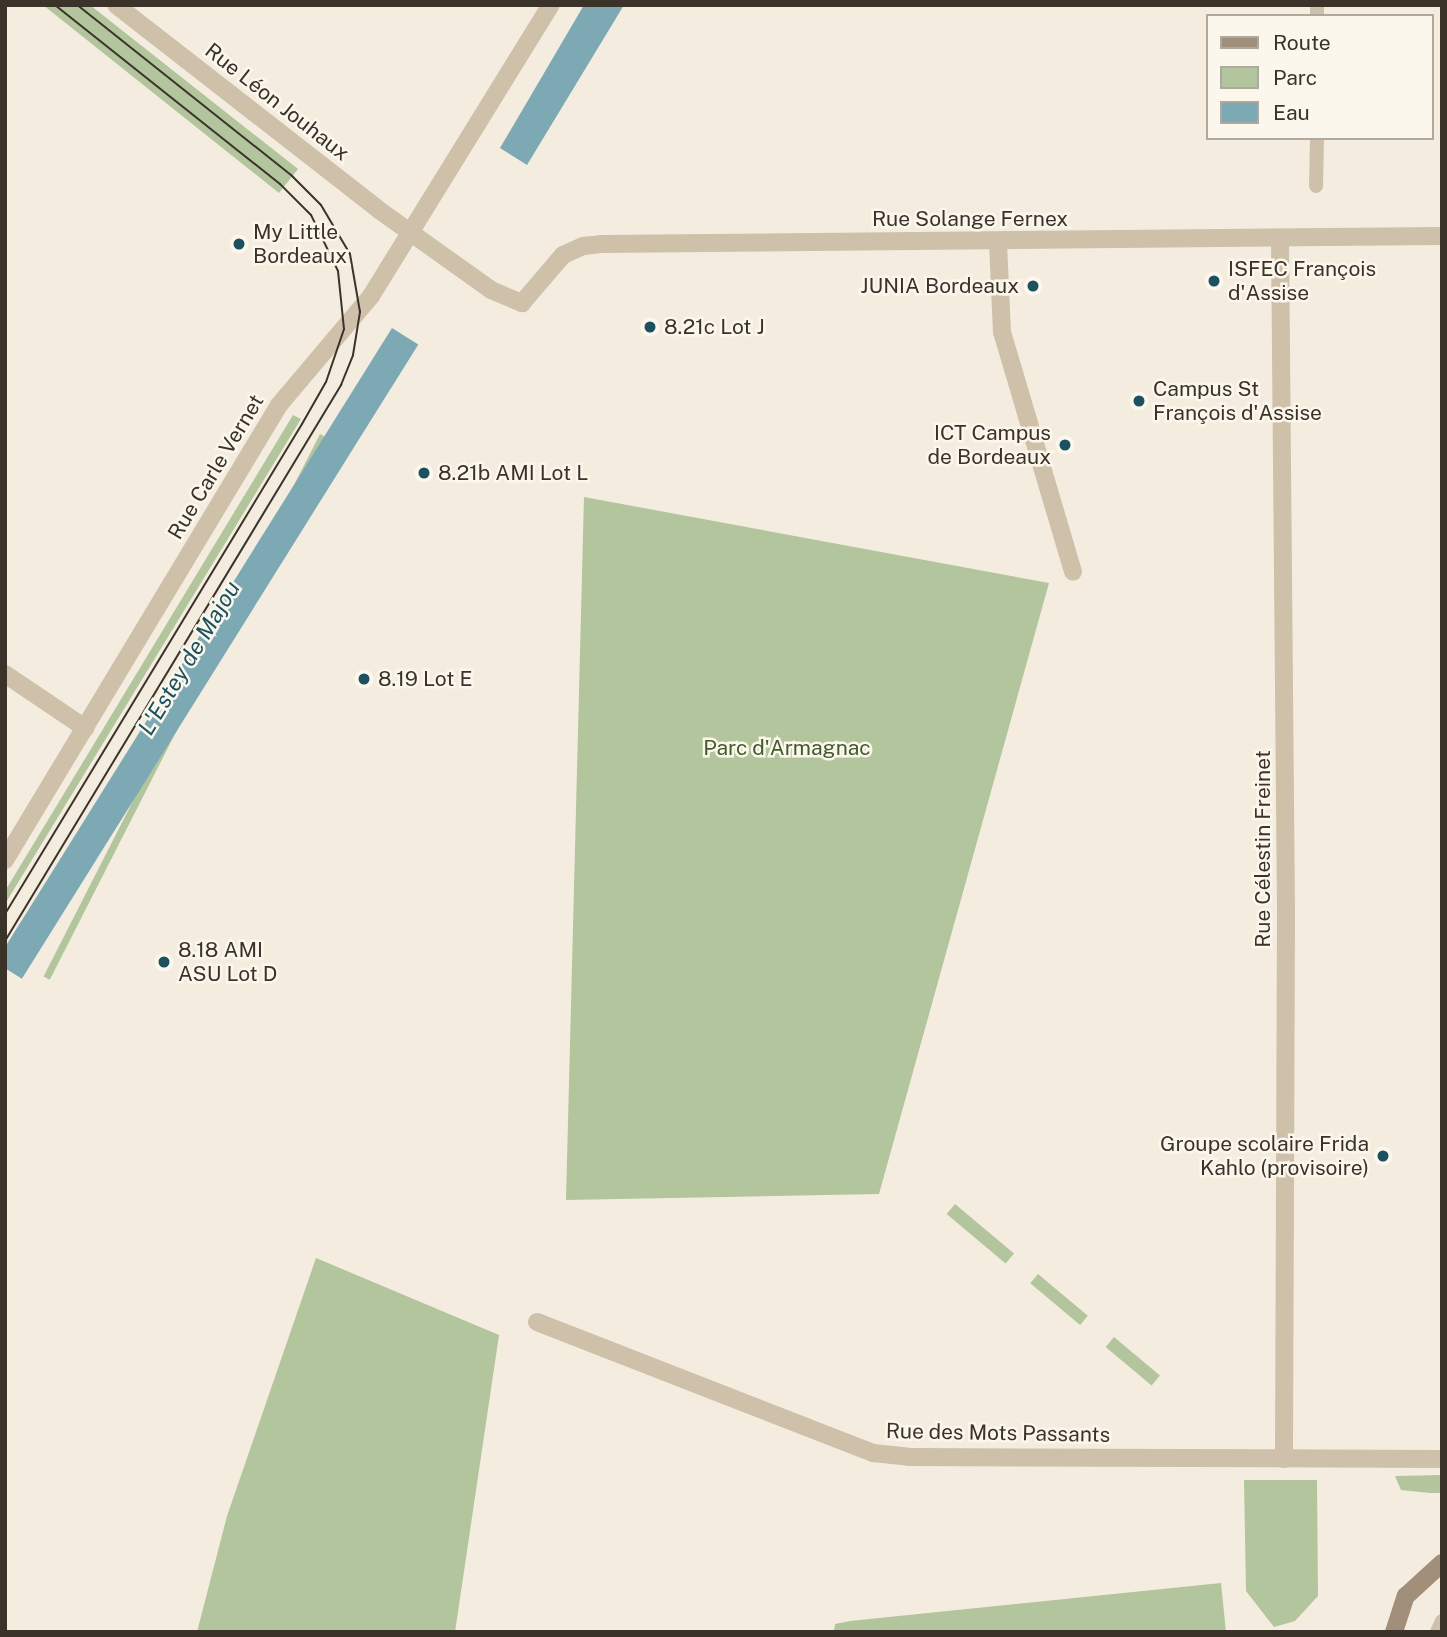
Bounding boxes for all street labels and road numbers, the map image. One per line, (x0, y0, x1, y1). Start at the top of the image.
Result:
street label: Rue Léon Jouhaux (200, 38, 354, 166)
street label: Rue Solange Fernex (872, 206, 1068, 232)
street label: Rue Carle Vernet (163, 390, 269, 544)
street label: Rue Célestin Freinet (1250, 750, 1276, 948)
street label: Rue des Mots Passants (885, 1418, 1111, 1448)

